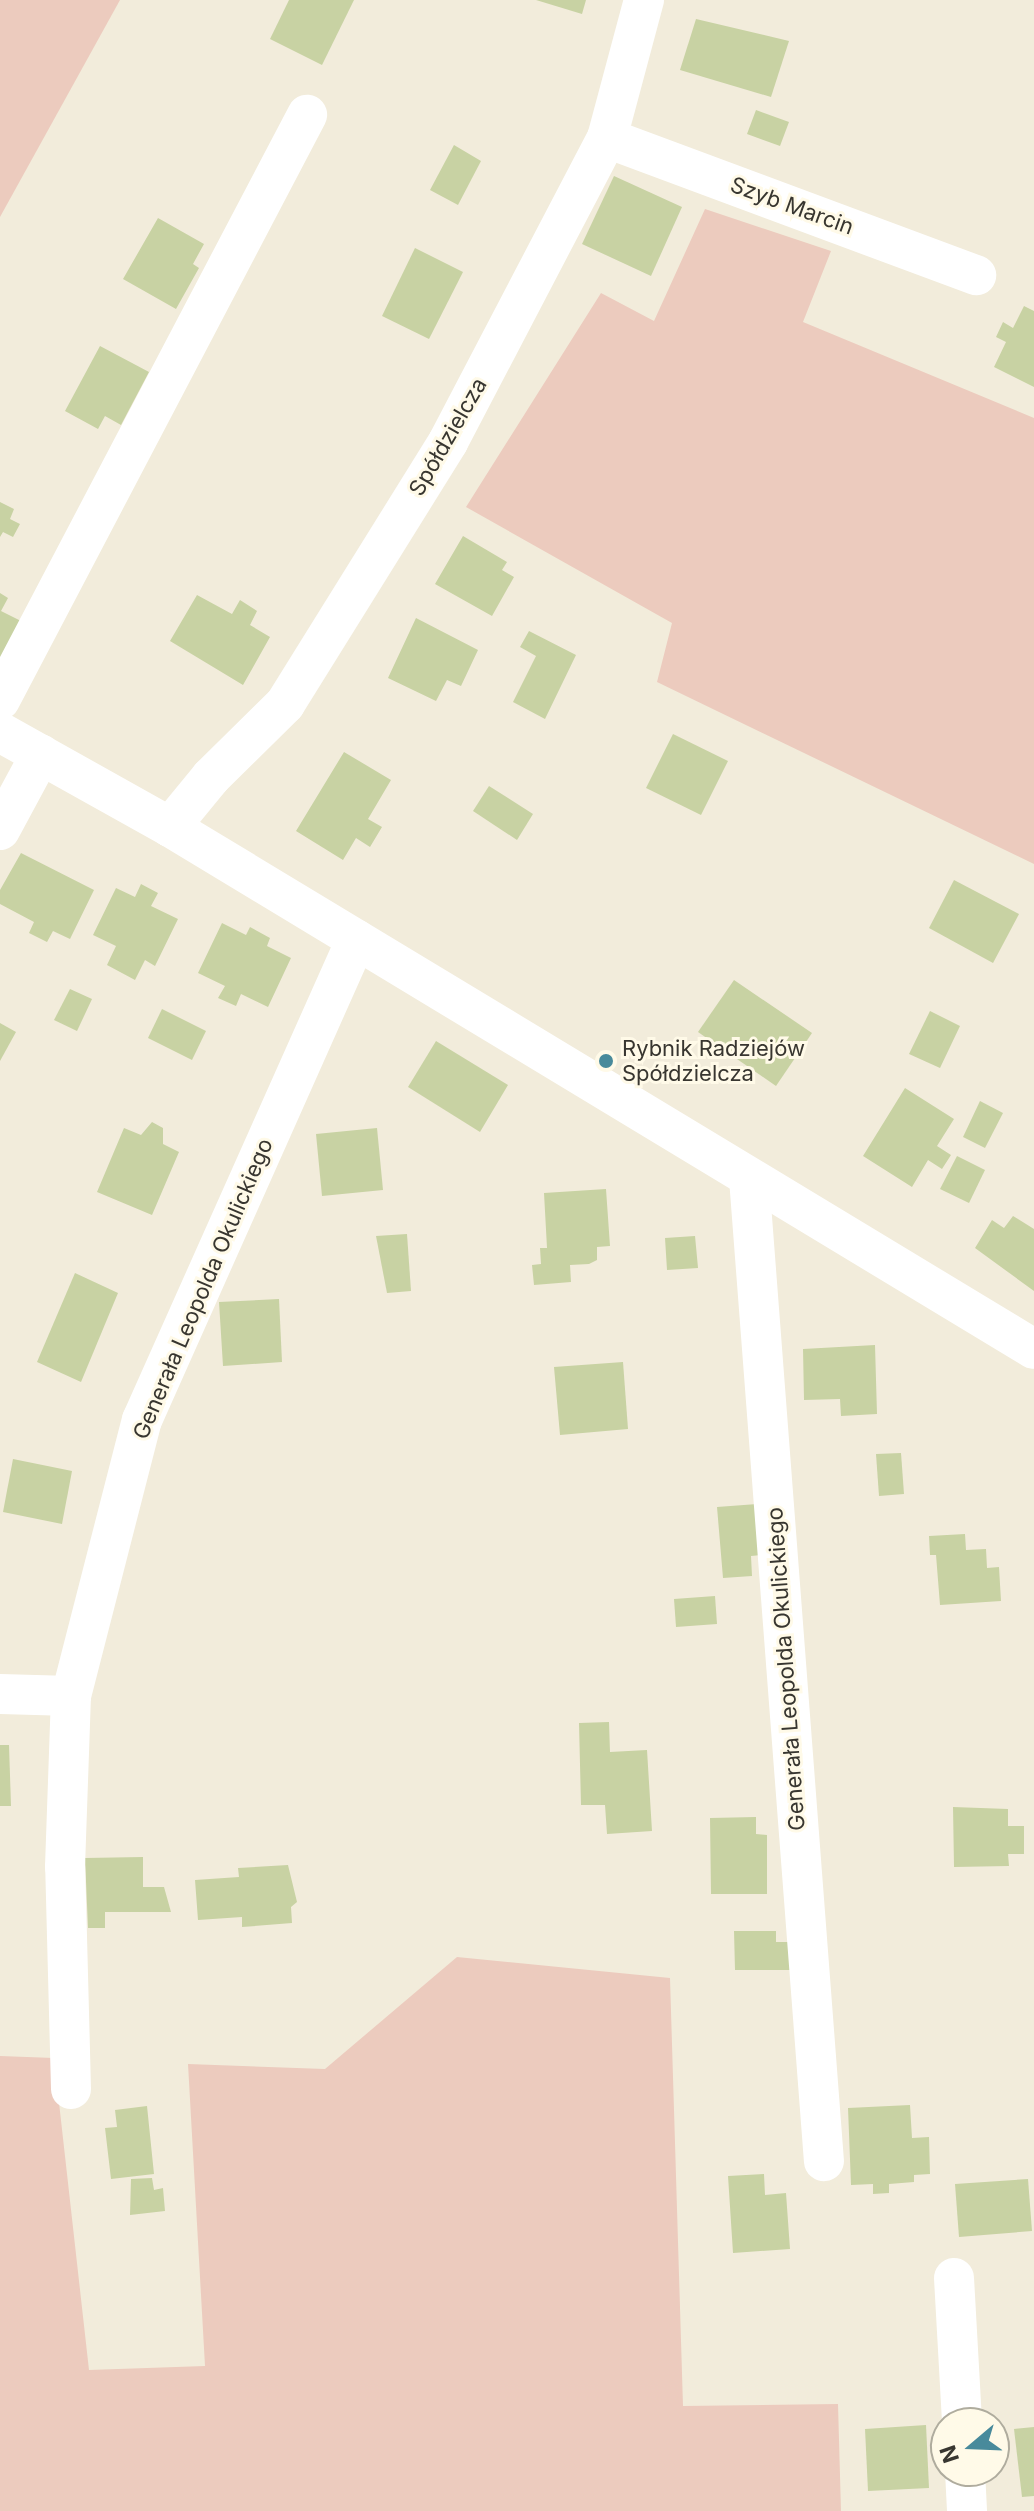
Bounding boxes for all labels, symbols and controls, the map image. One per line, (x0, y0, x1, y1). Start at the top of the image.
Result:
street label: Szyb Marcin (727, 171, 857, 241)
street label: Spółdzielcza (404, 373, 492, 501)
place label: Rybnik Radziejów Spółdzielcza (622, 1035, 805, 1086)
marker: Rybnik Radziejów Spółdzielcza (597, 1052, 615, 1070)
street label: Generała Leopolda Okulickiego (128, 1135, 278, 1443)
street label: Generała Leopolda Okulickiego (762, 1506, 810, 1832)
north arrow (930, 2407, 1010, 2487)
text: N (934, 2442, 964, 2466)

